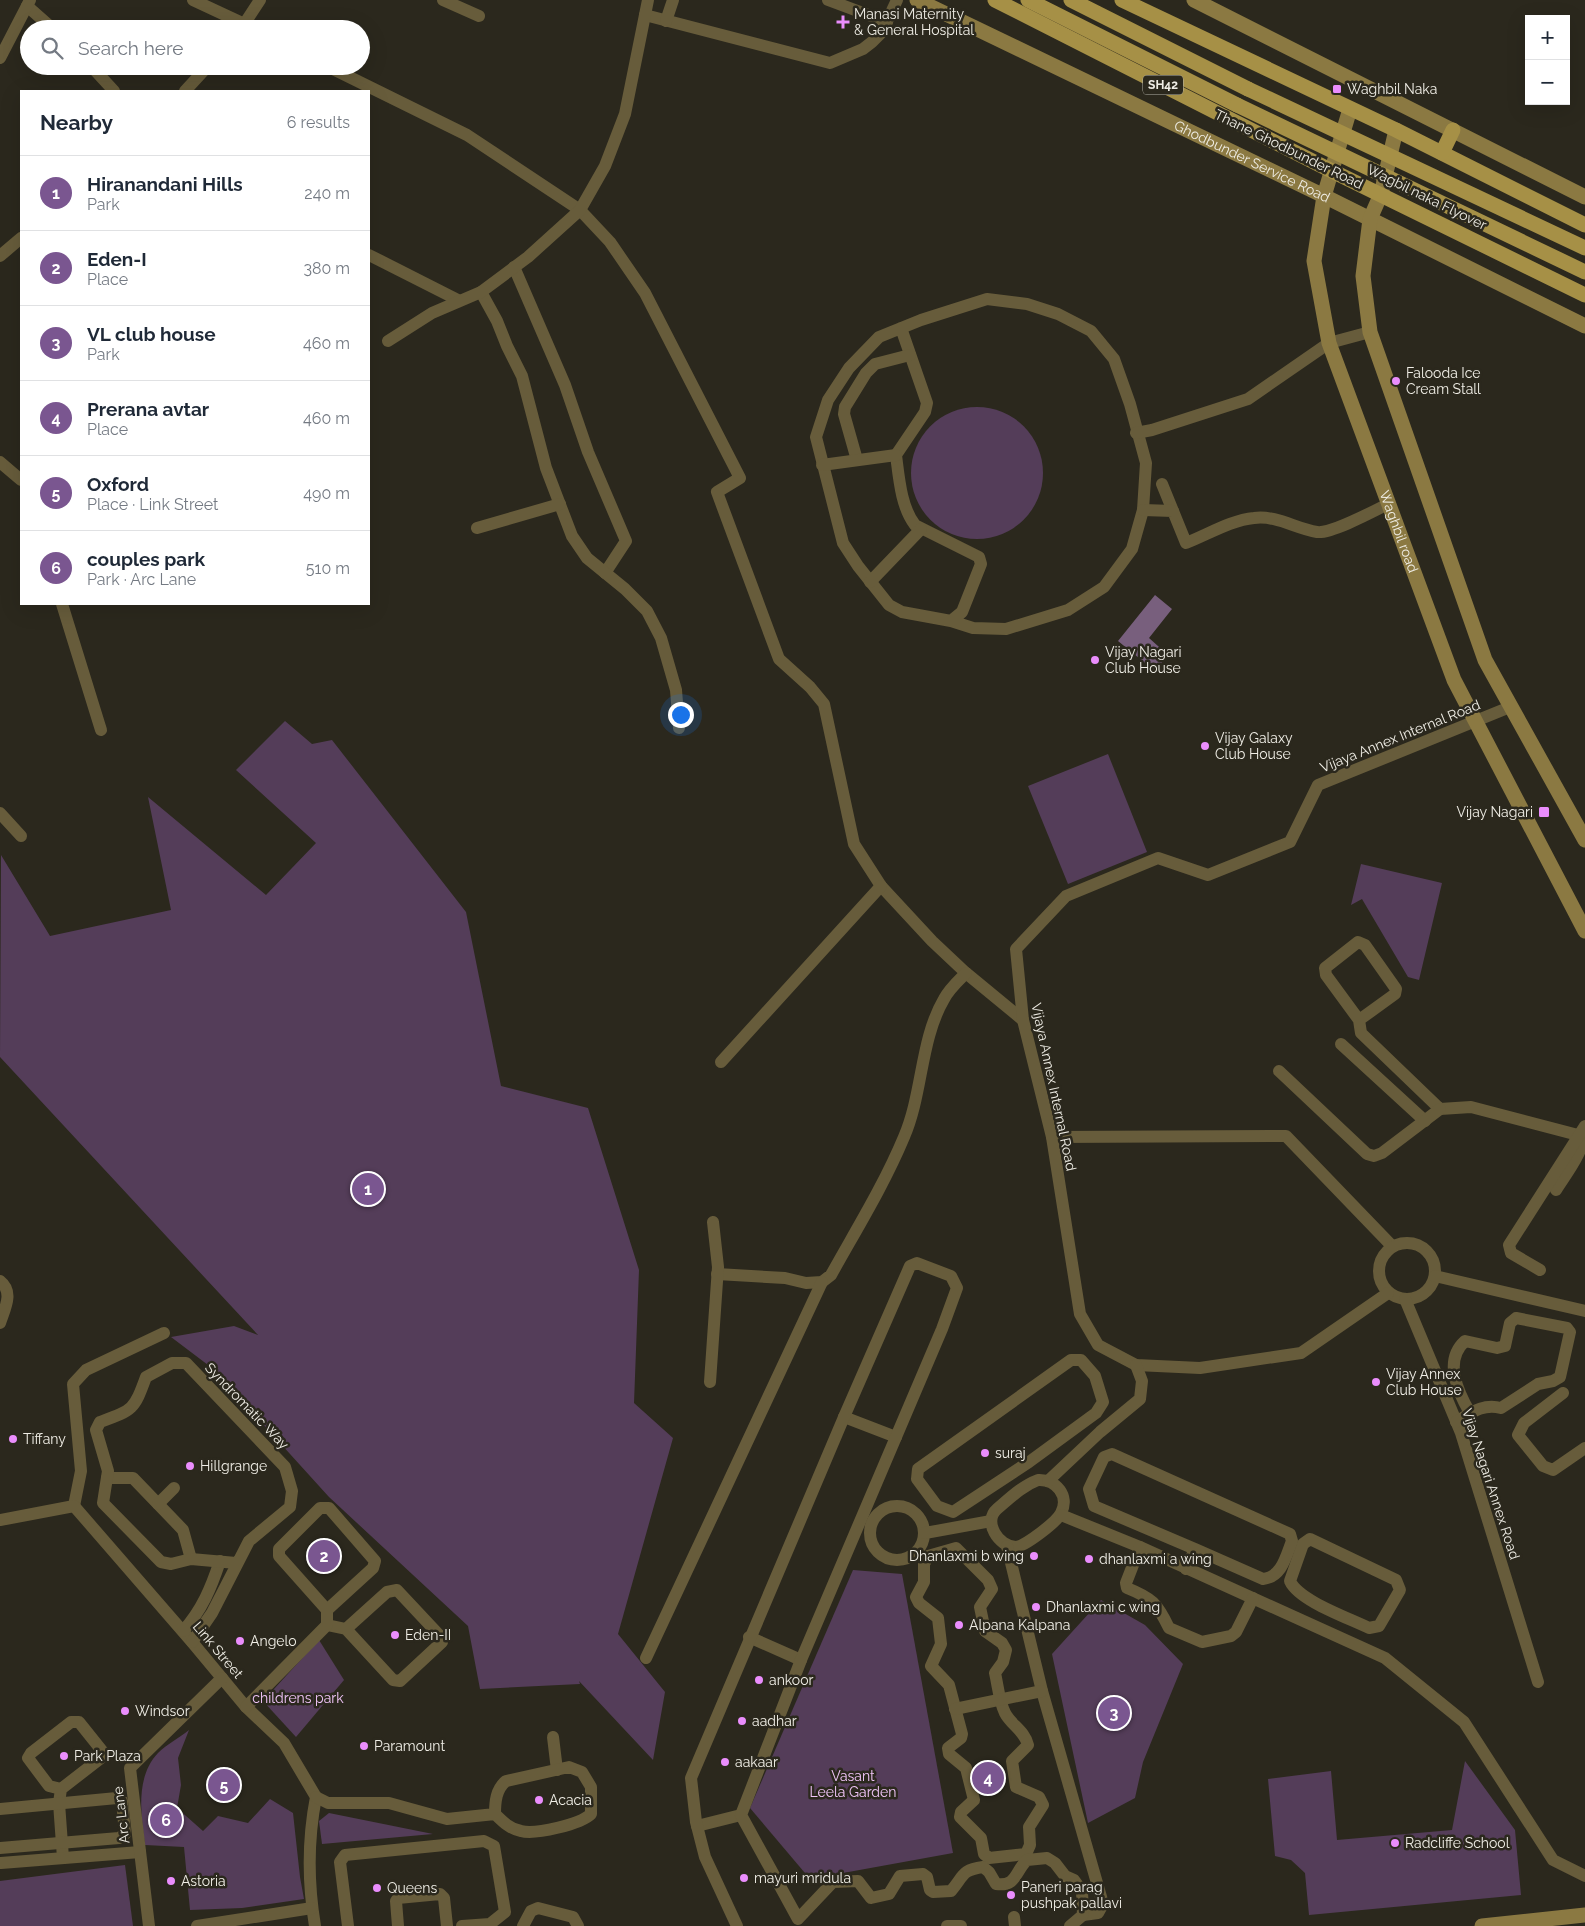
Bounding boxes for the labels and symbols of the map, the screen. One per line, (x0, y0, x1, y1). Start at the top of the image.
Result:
place label: Manasi Maternity & General Hospital (854, 6, 974, 38)
marker: Manasi Maternity & General Hospital (836, 15, 850, 29)
road number: SH42 (1143, 76, 1183, 94)
place label: Waghbil Naka (1347, 81, 1437, 97)
marker: Waghbil Naka (1331, 83, 1343, 95)
street label: Thane Ghodbunder Road (1212, 106, 1366, 192)
street label: Ghodbunder Service Road (1172, 117, 1333, 206)
street label: Wagbil naka Flyover (1365, 161, 1489, 233)
place label: Falooda Ice Cream Stall (1406, 365, 1481, 397)
marker: Falooda Ice Cream Stall (1390, 375, 1402, 387)
street label: Waghbil road (1376, 488, 1421, 575)
place label: Vijay Nagari Club House (1105, 644, 1182, 676)
marker: Vijay Nagari Club House (1089, 654, 1101, 666)
street label: Vijaya Annex Internal Road (1318, 697, 1482, 775)
your location (668, 702, 694, 728)
place label: Vijay Galaxy Club House (1215, 730, 1293, 762)
marker: Vijay Galaxy Club House (1199, 740, 1211, 752)
place label: Vijay Nagari (1456, 804, 1533, 820)
marker: Vijay Nagari (1537, 805, 1551, 819)
street label: Vijaya Annex Internal Road (1028, 1002, 1080, 1172)
pin: 1 (352, 1170, 384, 1208)
street label: Syndromatic Way (202, 1360, 292, 1453)
place label: Vijay Annex Club House (1386, 1366, 1462, 1398)
marker: Vijay Annex Club House (1370, 1376, 1382, 1388)
street label: Vijay Nagari Annex Road (1459, 1407, 1523, 1561)
place label: Tiffany (23, 1431, 66, 1447)
marker: Tiffany (7, 1433, 19, 1445)
place label: suraj (995, 1445, 1026, 1461)
marker: suraj (979, 1447, 991, 1459)
place label: Hillgrange (200, 1458, 267, 1474)
marker: Hillgrange (184, 1460, 196, 1472)
pin: 2 (308, 1537, 340, 1575)
place label: Dhanlaxmi b wing (909, 1548, 1024, 1564)
marker: Dhanlaxmi b wing (1028, 1550, 1040, 1562)
place label: dhanlaxmi a wing (1099, 1551, 1212, 1567)
marker: dhanlaxmi a wing (1083, 1553, 1095, 1565)
place label: Dhanlaxmi c wing (1046, 1599, 1160, 1615)
marker: Dhanlaxmi c wing (1030, 1601, 1042, 1613)
place label: Alpana Kalpana (969, 1617, 1070, 1633)
street label: Link Street (190, 1618, 247, 1682)
marker: Alpana Kalpana (953, 1619, 965, 1631)
place label: Eden-II (405, 1627, 451, 1643)
marker: Eden-II (389, 1629, 401, 1641)
place label: Angelo (250, 1633, 297, 1649)
marker: Angelo (234, 1635, 246, 1647)
place label: ankoor (769, 1672, 813, 1688)
marker: ankoor (753, 1674, 765, 1686)
park label: childrens park (252, 1690, 344, 1706)
pin: 3 (1098, 1694, 1130, 1732)
place label: Windsor (135, 1703, 190, 1719)
marker: Windsor (119, 1705, 131, 1717)
place label: aadhar (752, 1713, 797, 1729)
marker: aadhar (736, 1715, 748, 1727)
place label: Paramount (374, 1738, 445, 1754)
marker: Paramount (358, 1740, 370, 1752)
place label: Park Plaza (74, 1748, 141, 1764)
marker: Park Plaza (58, 1750, 70, 1762)
place label: aakaar (735, 1754, 778, 1770)
marker: aakaar (719, 1756, 731, 1768)
pin: 4 (972, 1759, 1004, 1797)
pin: 5 (208, 1766, 240, 1804)
park label: Vasant Leela Garden (810, 1768, 896, 1800)
street label: Arc Lane (110, 1785, 132, 1845)
place label: Acacia (549, 1792, 592, 1808)
marker: Acacia (533, 1794, 545, 1806)
pin: 6 (150, 1801, 182, 1839)
place label: Radcliffe School (1405, 1835, 1510, 1851)
marker: Radcliffe School (1389, 1837, 1401, 1849)
place label: mayuri mridula (754, 1870, 851, 1886)
marker: mayuri mridula (738, 1872, 750, 1884)
place label: Astoria (181, 1873, 226, 1889)
marker: Astoria (165, 1875, 177, 1887)
place label: Paneri parag pushpak pallavi (1021, 1879, 1122, 1911)
place label: Queens (387, 1880, 437, 1896)
marker: Queens (371, 1882, 383, 1894)
marker: Paneri parag pushpak pallavi (1005, 1889, 1017, 1901)

